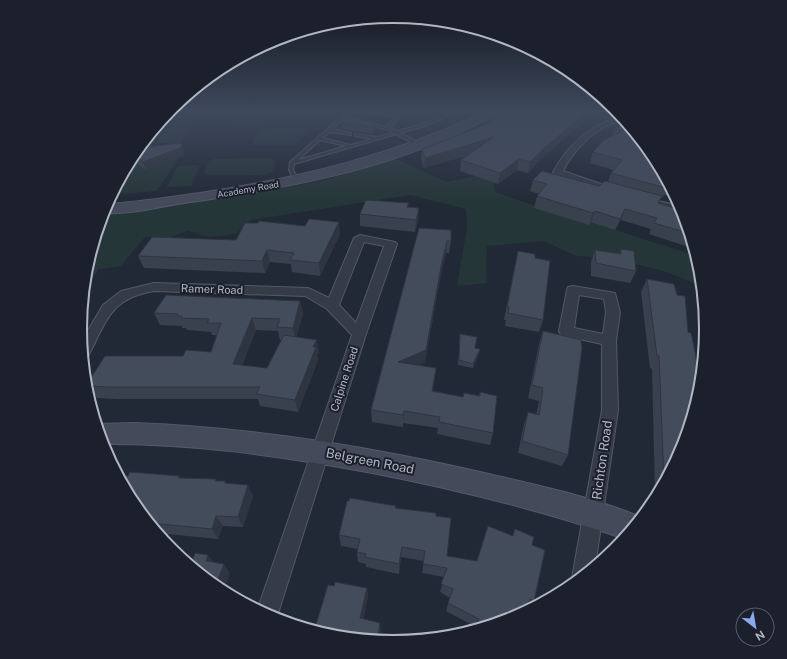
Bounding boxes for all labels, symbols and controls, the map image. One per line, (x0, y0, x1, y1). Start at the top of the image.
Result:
street label: Academy Road (216, 178, 280, 200)
street label: Ramer Road (181, 282, 243, 296)
street label: Calpine Road (328, 345, 360, 413)
street label: Richton Road (589, 419, 615, 501)
street label: Belgreen Road (325, 445, 415, 477)
north arrow (735, 607, 775, 647)
text: N (753, 628, 767, 643)

